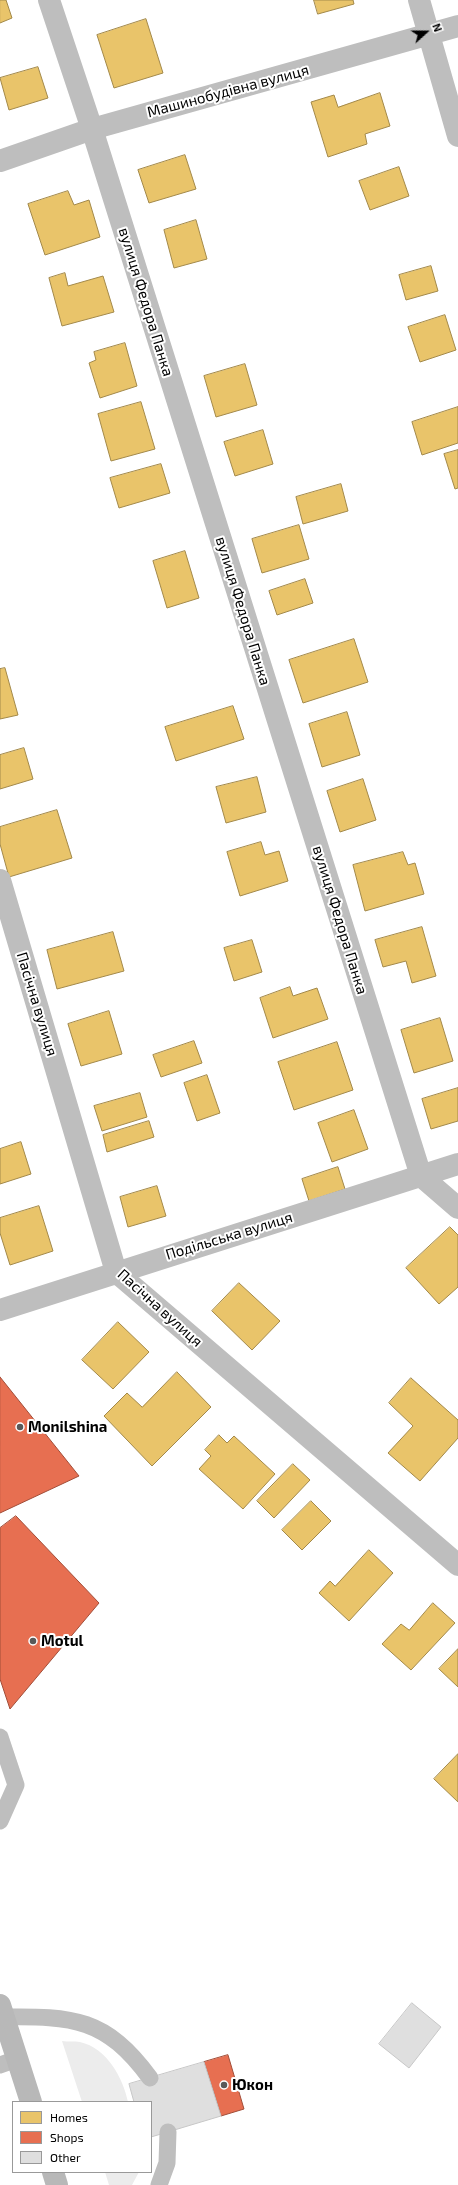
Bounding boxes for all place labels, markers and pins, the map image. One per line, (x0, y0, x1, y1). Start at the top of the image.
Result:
place label: Monilshina (28, 1418, 107, 1436)
marker: Monilshina (15, 1422, 25, 1432)
place label: Motul (41, 1632, 84, 1650)
marker: Motul (28, 1636, 38, 1646)
place label: Юкон (232, 2076, 273, 2094)
marker: Юкон (219, 2080, 229, 2090)

